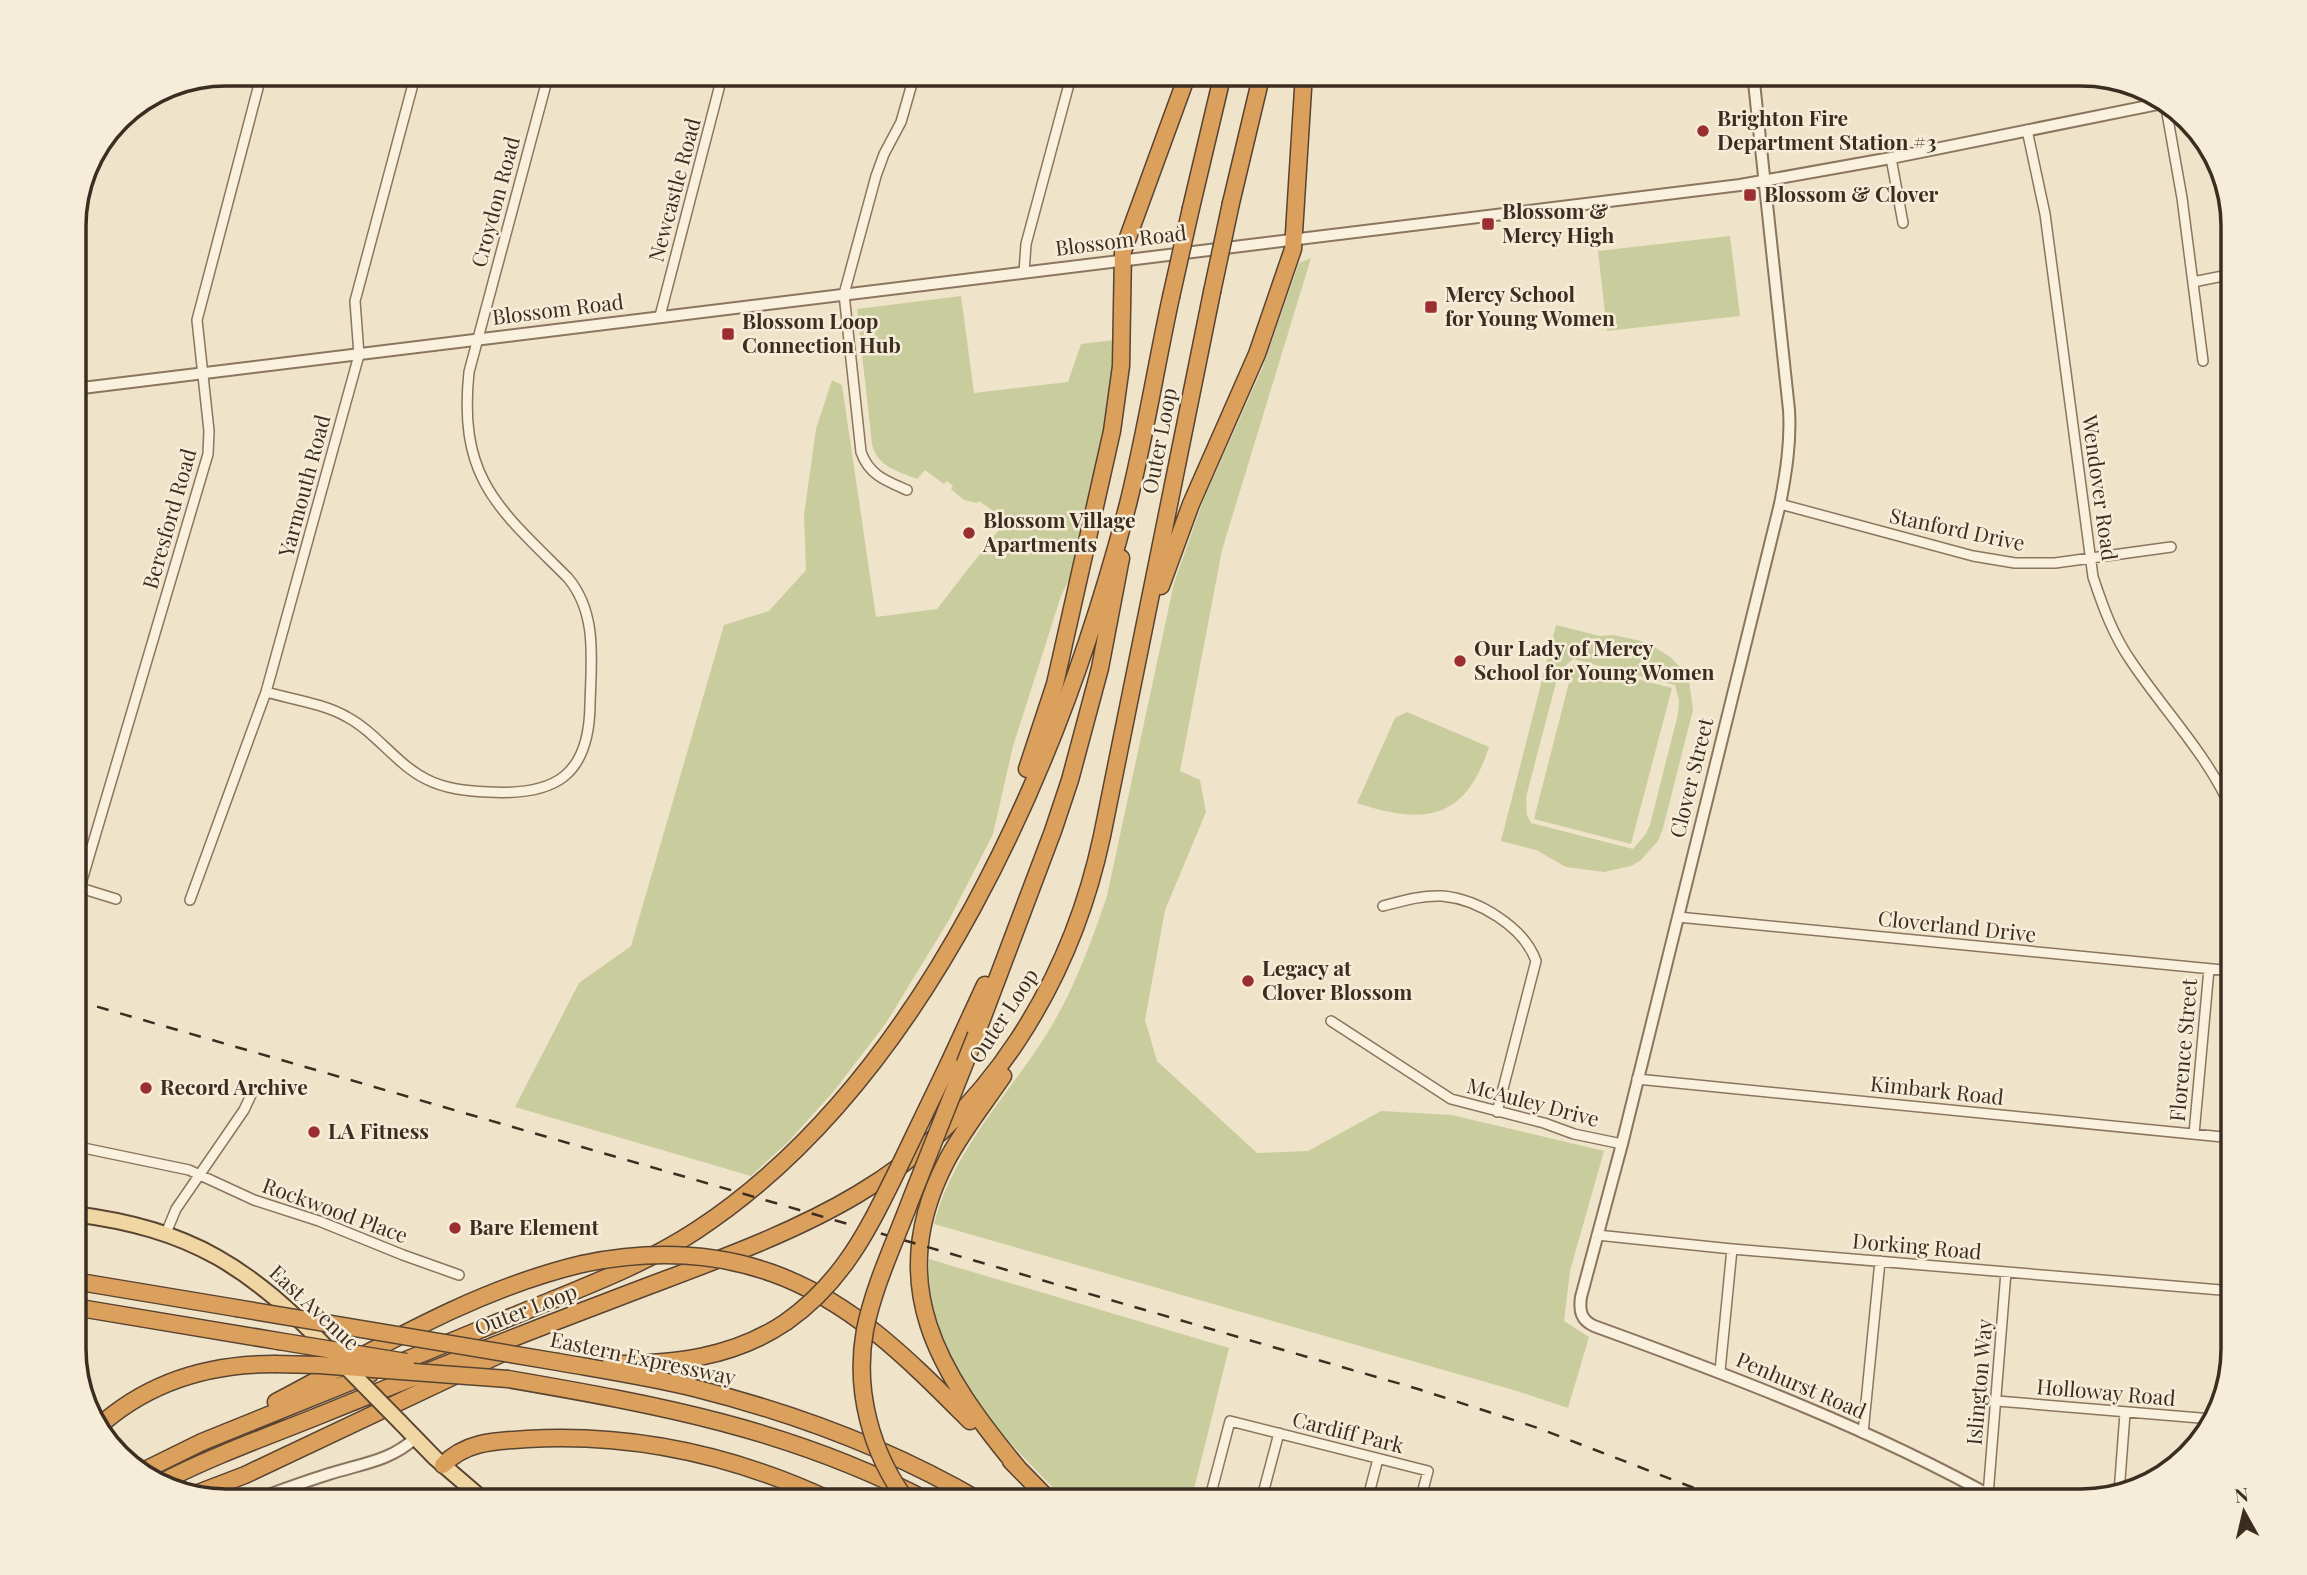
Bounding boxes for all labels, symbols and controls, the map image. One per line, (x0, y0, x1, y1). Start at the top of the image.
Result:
place label: Brighton Fire Department Station #3 (1717, 103, 1937, 155)
street label: Newcastle Road (640, 114, 706, 265)
marker: Brighton Fire Department Station #3 (1695, 123, 1711, 139)
street label: Croydon Road (463, 133, 525, 270)
place label: Blossom & Clover (1764, 179, 1939, 207)
marker: Blossom & Clover (1742, 187, 1758, 203)
place label: Blossom & Mercy High (1502, 196, 1615, 248)
marker: Blossom & Mercy High (1480, 216, 1496, 232)
street label: Blossom Road (1053, 217, 1188, 261)
place label: Mercy School for Young Women (1445, 279, 1615, 331)
street label: Blossom Road (490, 286, 625, 330)
marker: Mercy School for Young Women (1423, 299, 1439, 315)
place label: Blossom Loop Connection Hub (742, 306, 901, 358)
marker: Blossom Loop Connection Hub (720, 326, 736, 342)
street label: Outer Loop (1134, 385, 1182, 496)
street label: Yarmouth Road (270, 411, 335, 561)
street label: Wendover Road (2077, 412, 2125, 562)
street label: Beresford Road (135, 445, 202, 592)
street label: Stanford Drive (1887, 500, 2028, 556)
place label: Blossom Village Apartments (982, 505, 1135, 557)
marker: Blossom Village Apartments (961, 525, 977, 541)
place label: Our Lady of Mercy School for Young Women (1474, 633, 1714, 685)
marker: Our Lady of Mercy School for Young Women (1452, 653, 1468, 669)
street label: Clover Street (1662, 714, 1719, 841)
street label: Cloverland Drive (1877, 903, 2038, 947)
place label: Legacy at Clover Blossom (1262, 953, 1412, 1005)
street label: Outer Loop (961, 962, 1043, 1068)
marker: Legacy at Clover Blossom (1240, 973, 1256, 989)
street label: Florence Street (2162, 976, 2202, 1123)
street label: Kimbark Road (1869, 1068, 2005, 1110)
street label: McAuley Drive (1464, 1070, 1603, 1132)
place label: Record Archive (160, 1072, 308, 1100)
marker: Record Archive (138, 1080, 154, 1096)
place label: LA Fitness (328, 1116, 429, 1144)
marker: LA Fitness (306, 1124, 322, 1140)
street label: Rockwood Place (259, 1170, 412, 1248)
place label: Bare Element (469, 1212, 599, 1240)
marker: Bare Element (447, 1220, 463, 1236)
street label: Dorking Road (1851, 1225, 1983, 1265)
street label: East Avenue (264, 1258, 366, 1355)
street label: Outer Loop (470, 1276, 580, 1340)
street label: Islington Way (1959, 1317, 1998, 1446)
street label: Eastern Expressway (548, 1324, 739, 1390)
street label: Penhurst Road (1733, 1344, 1871, 1424)
street label: Holloway Road (2036, 1371, 2177, 1411)
street label: Cardiff Park (1290, 1404, 1408, 1459)
north arrow (2209, 1477, 2279, 1547)
text: N (2233, 1480, 2250, 1508)

